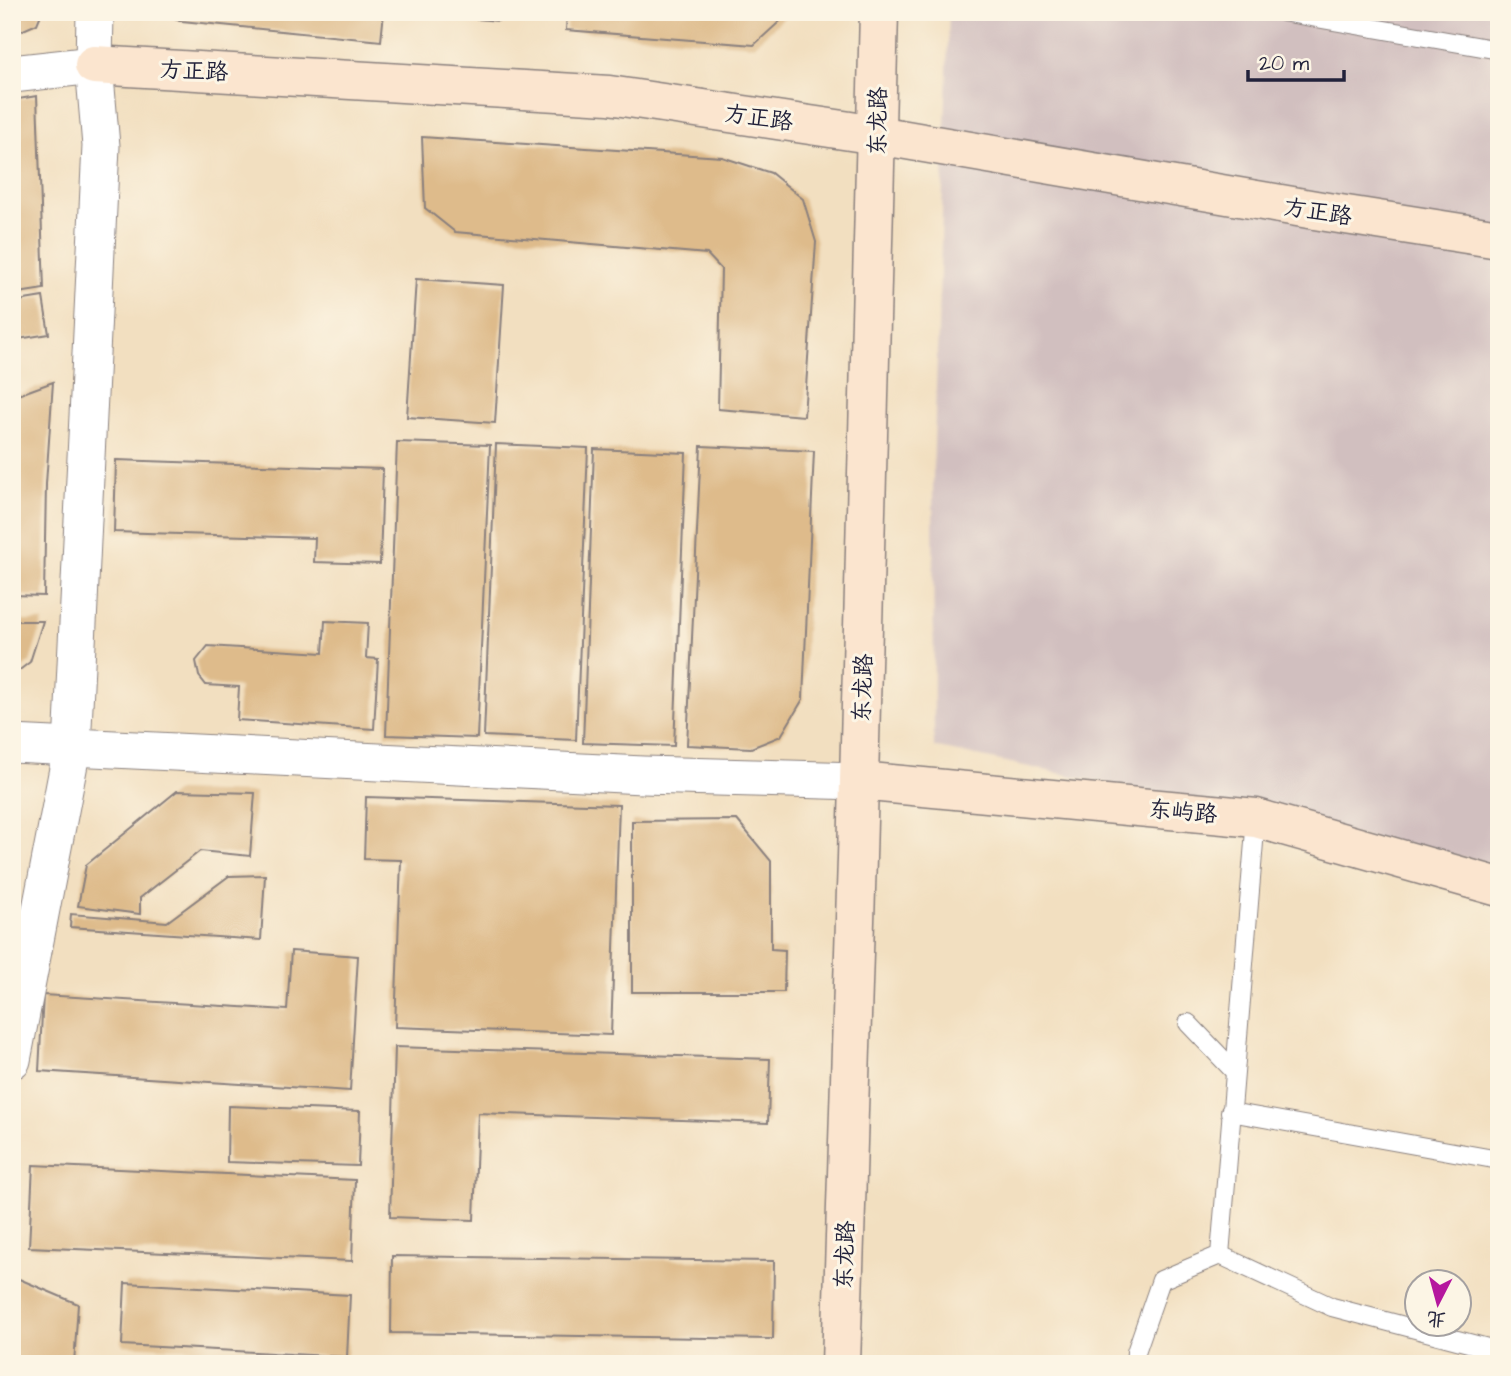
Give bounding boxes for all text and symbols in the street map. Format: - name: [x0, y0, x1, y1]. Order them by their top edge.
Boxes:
- scale bar: [1248, 38, 1345, 82]
- text: 20 m: [1259, 49, 1310, 78]
- street label: 方正路: [159, 53, 229, 89]
- street label: 东龙路: [861, 86, 895, 156]
- street label: 方正路: [722, 97, 795, 139]
- street label: 方正路: [1281, 191, 1354, 233]
- street label: 东龙路: [846, 653, 880, 723]
- street label: 东屿路: [1147, 793, 1219, 831]
- street label: 东龙路: [828, 1220, 862, 1290]
- north arrow: [1402, 1268, 1472, 1338]
- text: 北: [1426, 1304, 1447, 1333]

